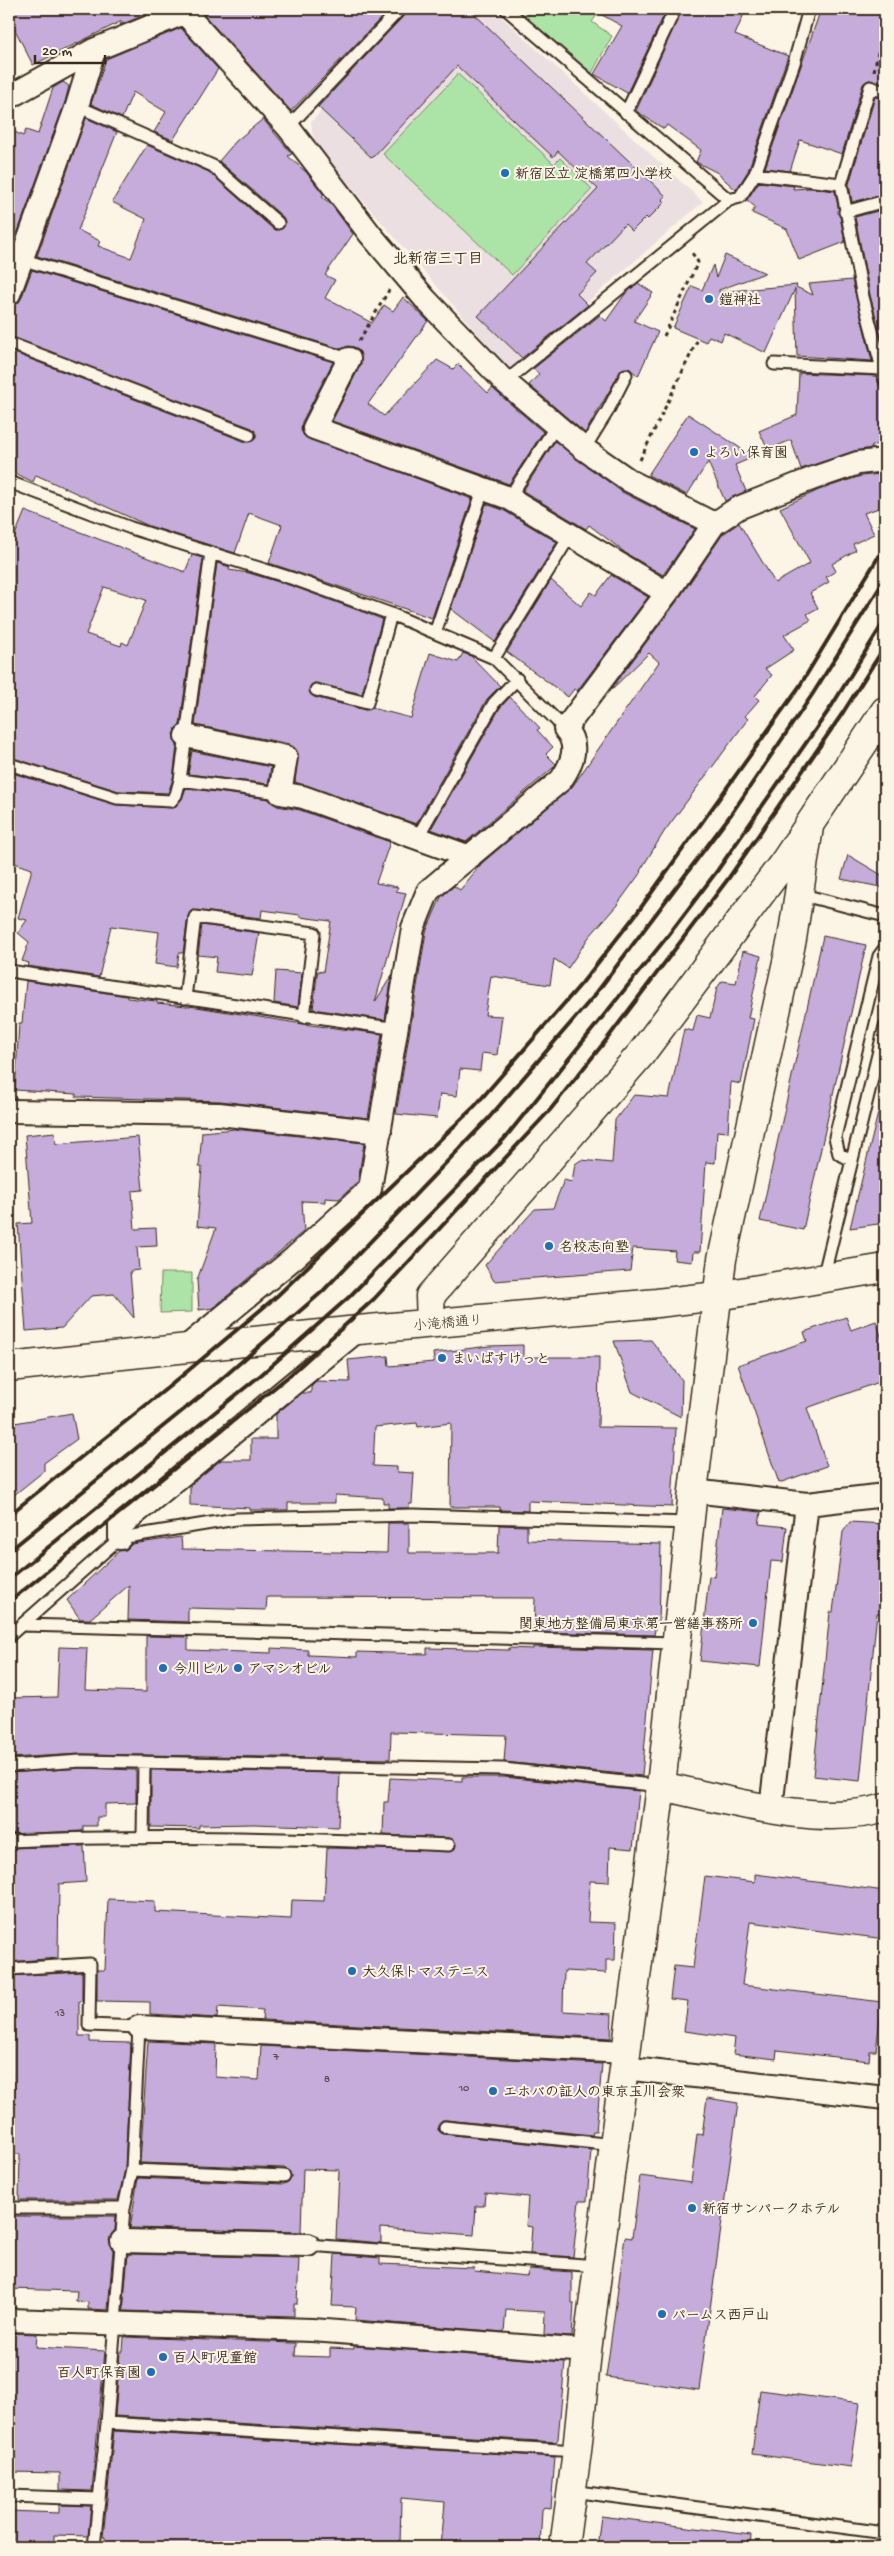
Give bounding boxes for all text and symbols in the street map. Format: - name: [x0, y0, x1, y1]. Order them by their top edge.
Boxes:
- scale bar: [35, 32, 105, 64]
- text: 20 m: [42, 43, 72, 61]
- marker: 新宿区立 淀橋第四小学校: [499, 167, 511, 179]
- place label: 新宿区立 淀橋第四小学校: [515, 167, 672, 184]
- district label: 北新宿三丁目: [393, 250, 483, 269]
- place label: 鎧神社: [719, 292, 761, 310]
- marker: 鎧神社: [703, 293, 715, 305]
- place label: よろい保育園: [704, 445, 788, 463]
- marker: よろい保育園: [688, 446, 700, 458]
- marker: 名校志向塾: [543, 1240, 555, 1252]
- place label: 名校志向塾: [559, 1240, 629, 1257]
- street label: 小滝橋通り: [413, 1313, 484, 1336]
- marker: まいばすけっと: [436, 1352, 448, 1364]
- place label: まいばすけっと: [452, 1352, 550, 1369]
- place label: 関東地方整備局東京第一営繕事務所: [519, 1616, 743, 1634]
- marker: 関東地方整備局東京第一営繕事務所: [747, 1617, 759, 1629]
- marker: 今川ビル: [157, 1662, 169, 1674]
- place label: 今川ビル: [173, 1662, 229, 1679]
- marker: アマシオビル: [232, 1662, 244, 1674]
- place label: アマシオビル: [248, 1662, 332, 1679]
- place label: 大久保トマステニス: [362, 1964, 489, 1982]
- marker: 大久保トマステニス: [346, 1965, 358, 1977]
- house number: 13: [54, 2008, 65, 2020]
- house number: 7: [272, 2052, 279, 2064]
- house number: 8: [324, 2074, 330, 2086]
- house number: 10: [458, 2083, 469, 2095]
- marker: エホバの証人の東京玉川会衆: [487, 2085, 499, 2097]
- place label: エホバの証人の東京玉川会衆: [503, 2085, 685, 2102]
- marker: 新宿サンパークホテル: [686, 2202, 698, 2214]
- place label: 新宿サンパークホテル: [702, 2202, 841, 2219]
- place label: パームス西戸山: [672, 2307, 769, 2325]
- marker: パームス西戸山: [656, 2308, 668, 2320]
- place label: 百人町児童館: [173, 2350, 257, 2368]
- marker: 百人町児童館: [157, 2351, 169, 2363]
- place label: 百人町保育園: [57, 2365, 141, 2383]
- marker: 百人町保育園: [145, 2366, 157, 2378]

